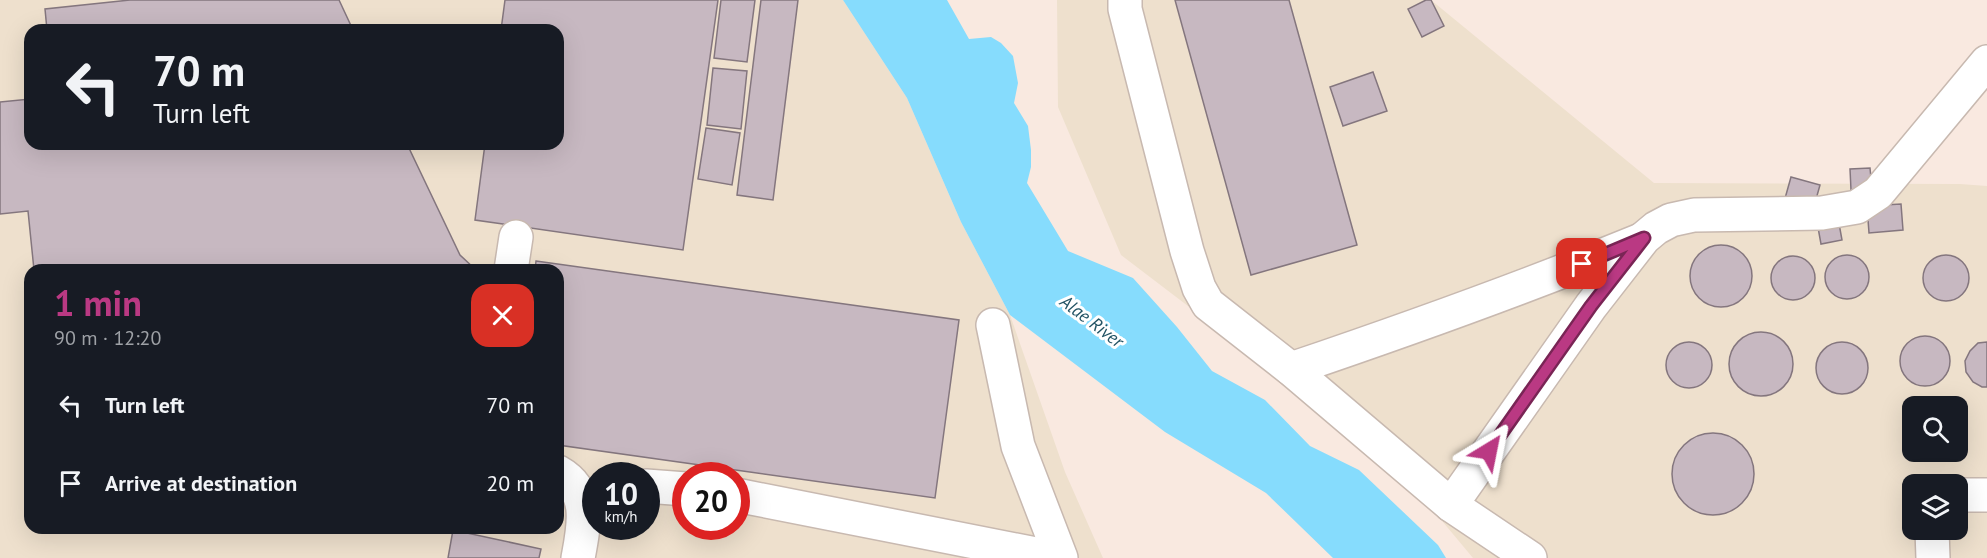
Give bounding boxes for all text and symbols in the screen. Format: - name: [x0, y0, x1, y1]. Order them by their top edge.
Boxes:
- text: 70 m: [153, 43, 245, 98]
- icon: left: [54, 48, 132, 126]
- text: Turn left: [153, 96, 250, 130]
- pin: [1556, 238, 1607, 289]
- icon: arrive: [1565, 247, 1598, 280]
- text: 1 min: [54, 279, 142, 326]
- button: close: [471, 284, 534, 347]
- water label: Alae River: [1055, 289, 1129, 353]
- text: 90 m · 12:20: [54, 325, 161, 351]
- icon: left: [54, 389, 87, 422]
- text: Turn left: [105, 391, 185, 419]
- text: 70 m: [486, 391, 534, 419]
- map controls: [1902, 396, 1968, 540]
- button: search: [1902, 396, 1968, 462]
- position arrow: [1457, 419, 1521, 483]
- speed limit sign: 20: [672, 462, 750, 540]
- icon: arrive: [54, 467, 87, 500]
- text: Arrive at destination: [105, 469, 297, 497]
- text: 20 m: [486, 469, 534, 497]
- text: 10: [604, 474, 638, 513]
- button: layers: [1902, 474, 1968, 540]
- text: km/h: [605, 507, 637, 526]

